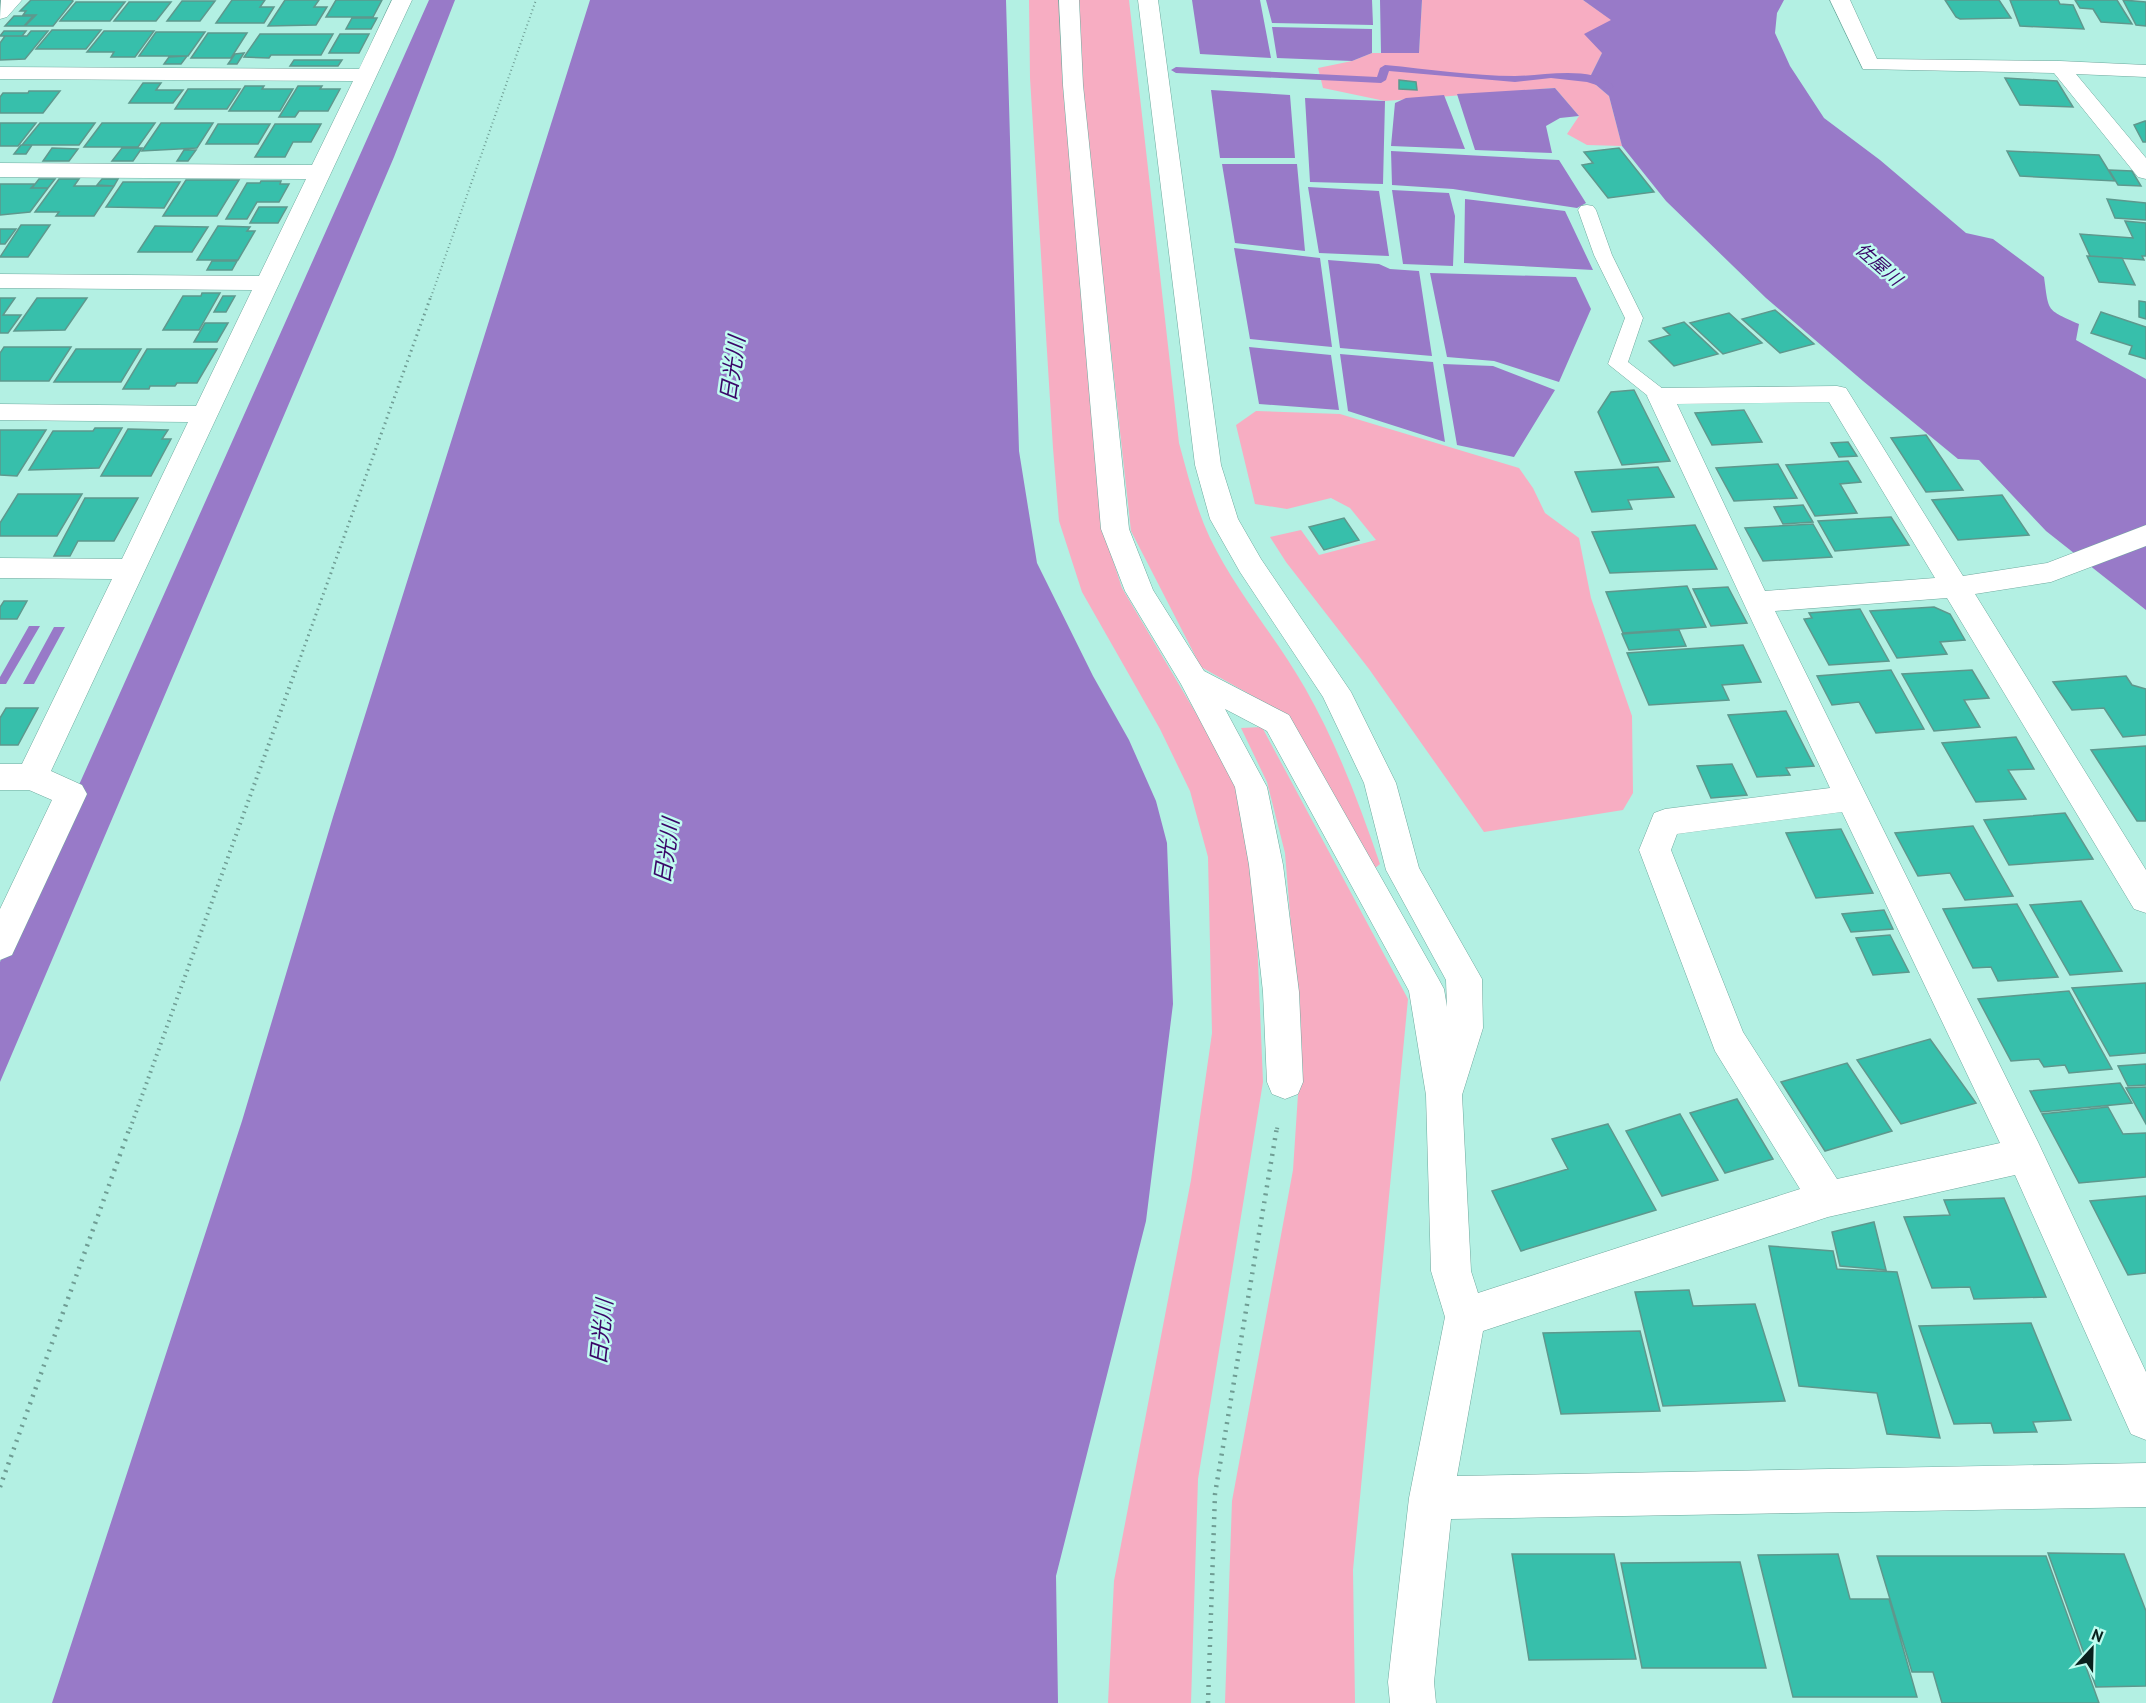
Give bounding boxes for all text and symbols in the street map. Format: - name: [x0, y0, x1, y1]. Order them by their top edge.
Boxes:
- water label: 佐屋川: [1851, 238, 1908, 292]
- water label: 日光川: [714, 332, 751, 404]
- water label: 日光川: [648, 814, 685, 886]
- water label: 日光川: [584, 1296, 619, 1366]
- north arrow: [2062, 1619, 2122, 1679]
- text: N: [2089, 1624, 2106, 1646]

